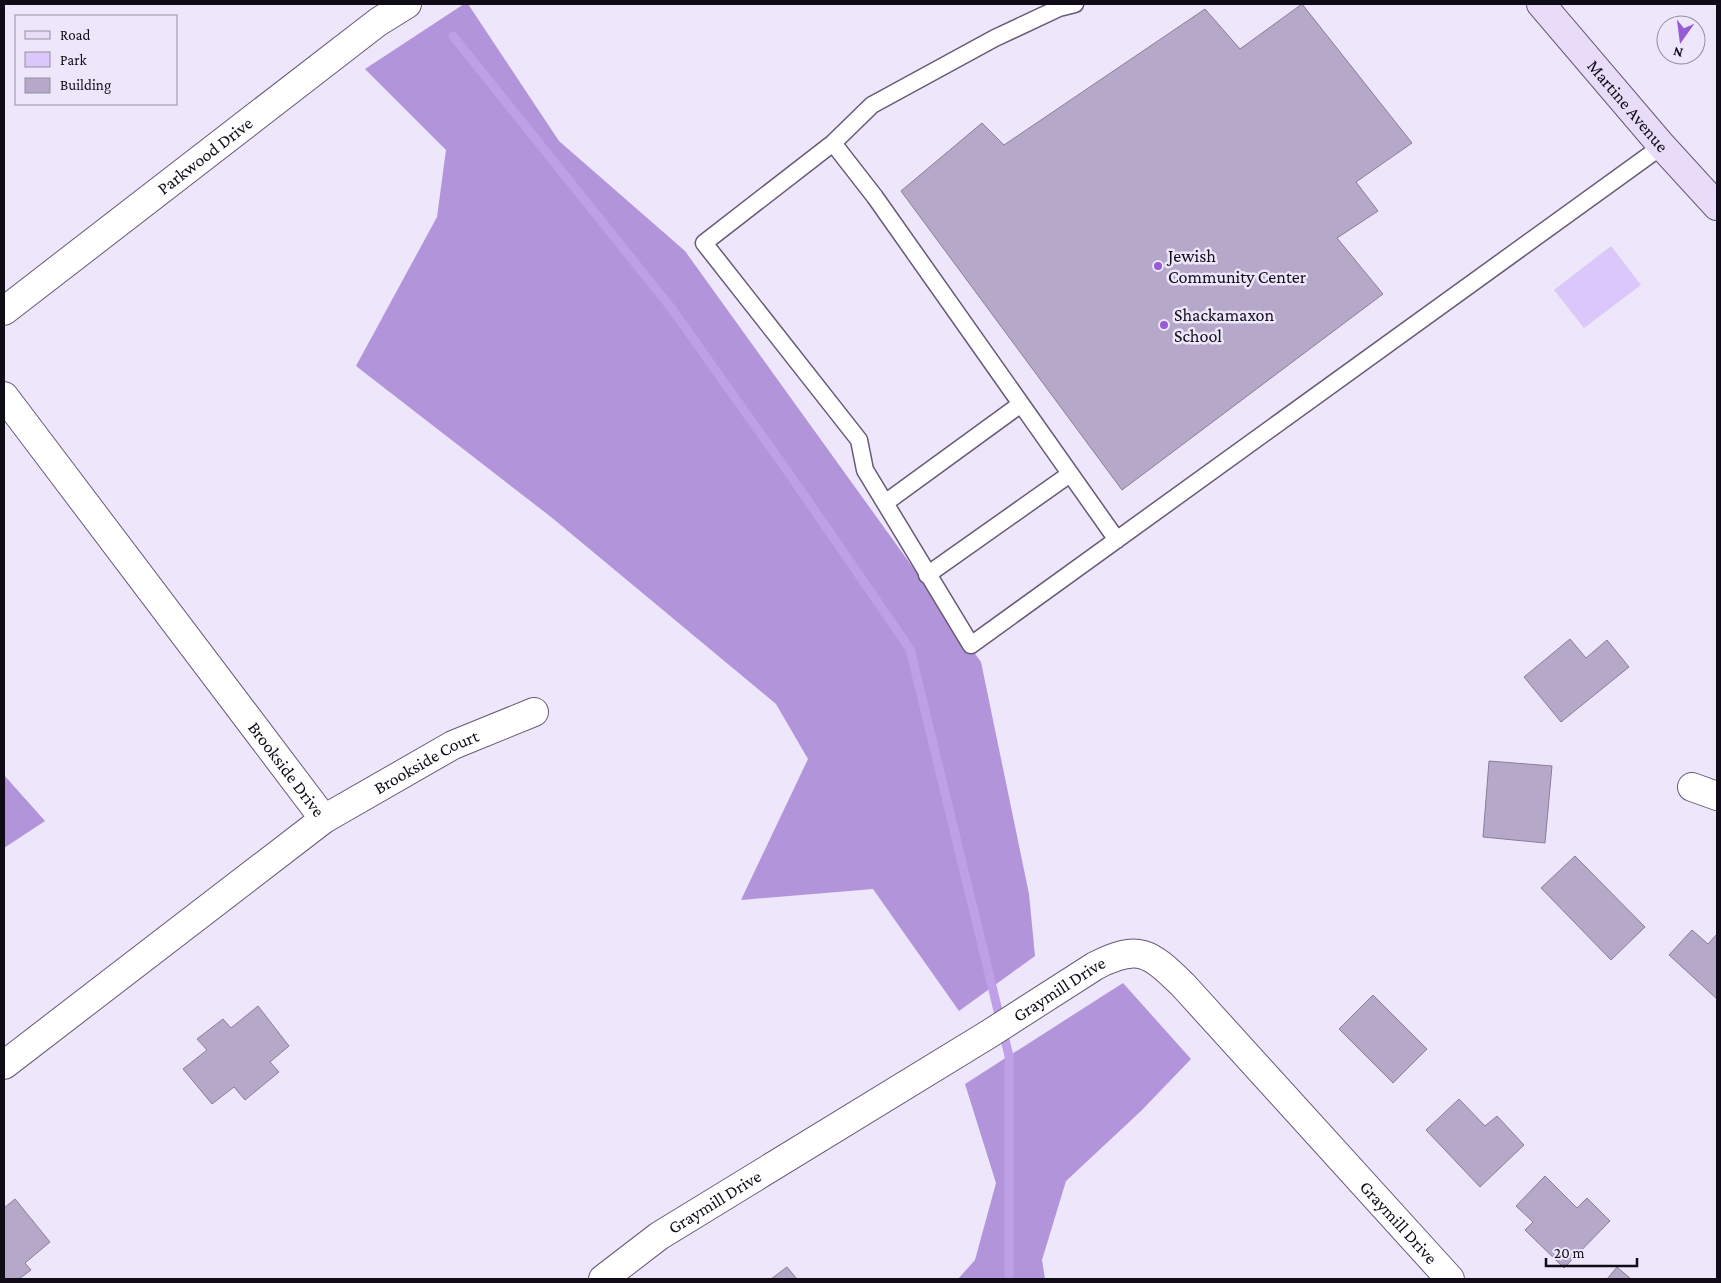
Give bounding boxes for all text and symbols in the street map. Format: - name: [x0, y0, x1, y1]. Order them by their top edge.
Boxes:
- legend: [15, 15, 178, 105]
- north arrow: [1656, 15, 1706, 65]
- text: Road: [60, 27, 91, 43]
- text: N: [1671, 44, 1684, 62]
- text: Park: [60, 52, 87, 68]
- street label: Martine Avenue: [1583, 56, 1673, 156]
- text: Building: [60, 77, 111, 94]
- street label: Parkwood Drive: [153, 113, 257, 199]
- place label: Jewish Community Center: [1166, 246, 1307, 287]
- marker: Jewish Community Center: [1152, 260, 1164, 272]
- place label: Shackamaxon School: [1174, 305, 1275, 346]
- marker: Shackamaxon School: [1158, 319, 1170, 331]
- street label: Brookside Drive: [244, 718, 329, 821]
- street label: Brookside Court: [370, 725, 483, 798]
- street label: Graymill Drive: [1010, 952, 1109, 1026]
- street label: Graymill Drive: [665, 1166, 765, 1238]
- street label: Graymill Drive: [1356, 1177, 1441, 1268]
- scale bar: [1546, 1236, 1637, 1268]
- text: 20 m: [1554, 1245, 1585, 1261]

